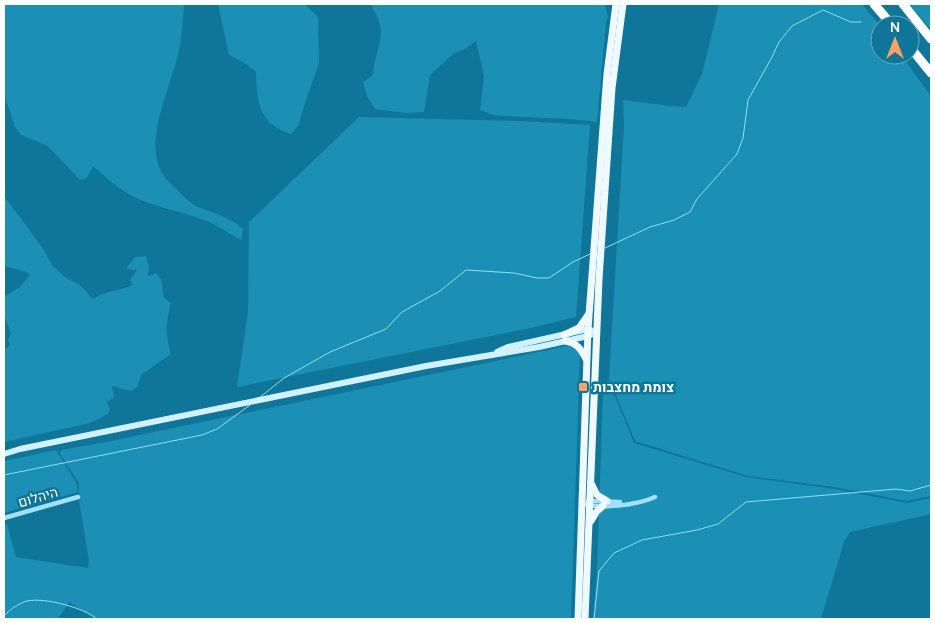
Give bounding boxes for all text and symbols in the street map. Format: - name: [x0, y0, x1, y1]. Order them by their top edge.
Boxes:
- north arrow: [870, 15, 920, 65]
- text: N: [890, 17, 900, 36]
- place label: צומת מחצבות: [593, 377, 674, 396]
- marker: צומת מחצבות: [577, 381, 589, 393]
- street label: היהלום: [16, 482, 60, 511]

